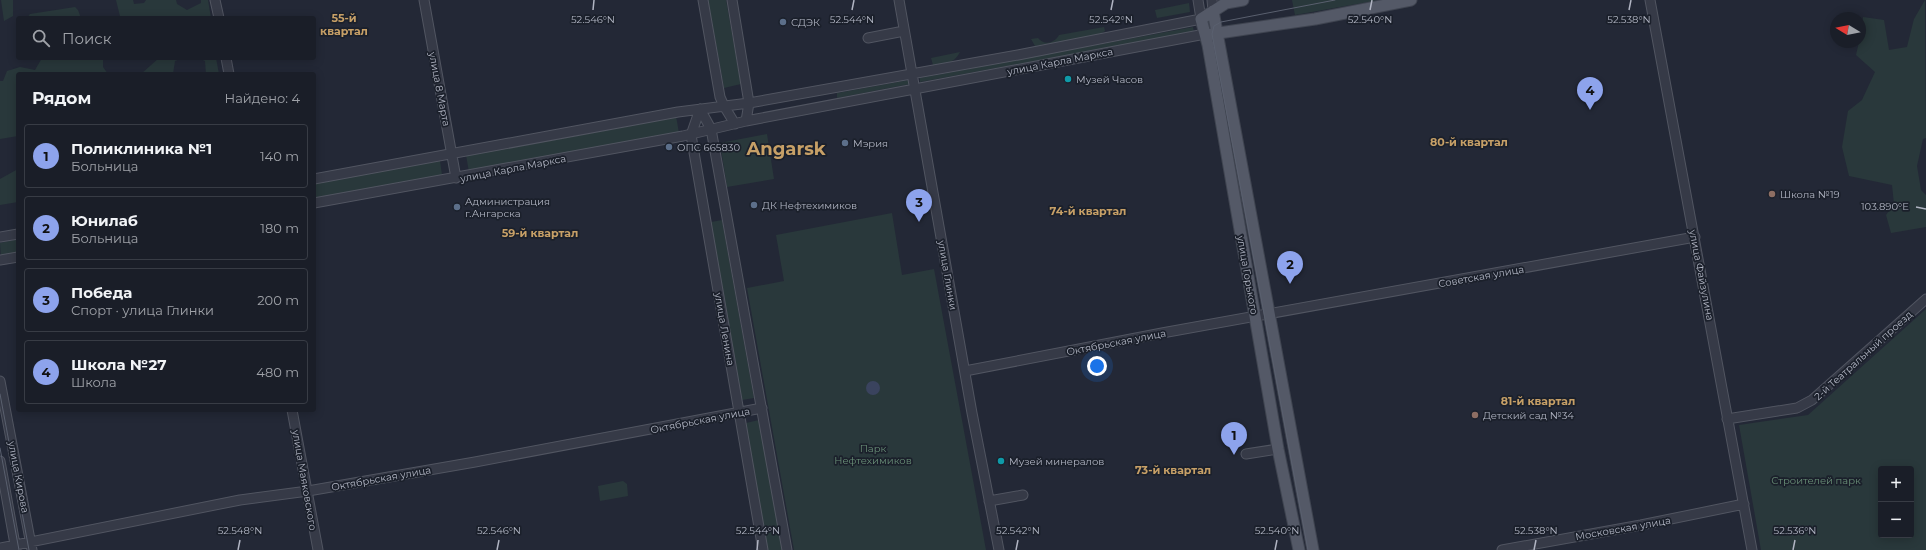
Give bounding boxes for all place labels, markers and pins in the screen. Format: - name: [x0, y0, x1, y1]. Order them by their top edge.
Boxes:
- place label: СДЭК: [791, 16, 820, 29]
- marker: СДЭК: [778, 17, 788, 27]
- place label: Музей Часов: [1076, 73, 1143, 86]
- marker: Музей Часов: [1063, 74, 1073, 84]
- pin: 4: [1577, 77, 1603, 110]
- place label: Мэрия: [853, 137, 888, 150]
- marker: Мэрия: [840, 138, 850, 148]
- place label: ОПС 665830: [677, 141, 740, 154]
- marker: ОПС 665830: [664, 142, 674, 152]
- place label: Школа №19: [1780, 188, 1840, 201]
- pin: 3: [906, 189, 932, 222]
- marker: Школа №19: [1767, 189, 1777, 199]
- place label: Администрация г.Ангарска: [465, 195, 550, 220]
- place label: ДК Нефтехимиков: [762, 199, 857, 212]
- marker: ДК Нефтехимиков: [749, 200, 759, 210]
- marker: Администрация г.Ангарска: [452, 202, 462, 212]
- pin: 2: [1277, 251, 1303, 284]
- place label: Детский сад №34: [1483, 409, 1574, 422]
- marker: Детский сад №34: [1470, 410, 1480, 420]
- pin: 1: [1221, 422, 1247, 455]
- place label: Музей минералов: [1009, 455, 1104, 468]
- marker: Музей минералов: [996, 456, 1006, 466]

